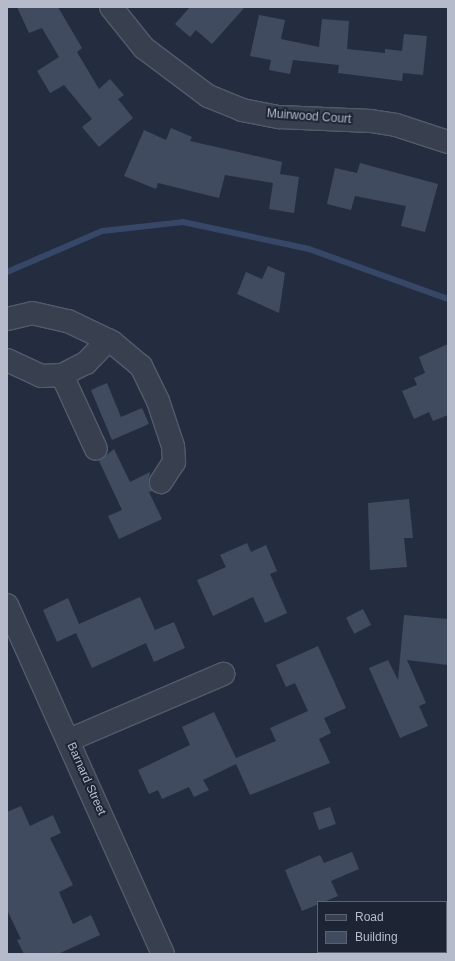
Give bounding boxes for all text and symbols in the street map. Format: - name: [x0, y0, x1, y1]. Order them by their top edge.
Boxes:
- street label: Muirwood Court: [266, 107, 352, 127]
- street label: Barnard Street: [64, 740, 108, 818]
- legend: [317, 901, 447, 953]
- text: Road: [355, 910, 384, 924]
- text: Building: [355, 930, 398, 944]

